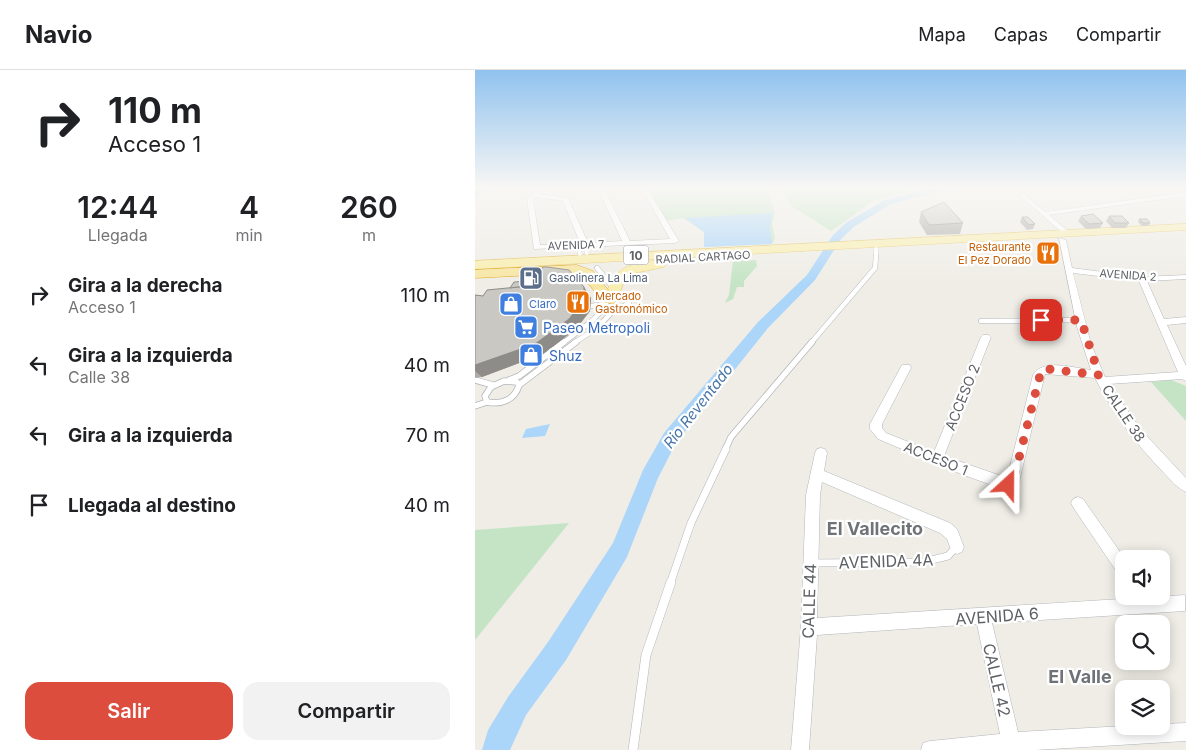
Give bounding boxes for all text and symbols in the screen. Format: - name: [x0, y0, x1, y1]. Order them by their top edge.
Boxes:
- text: Navio: [25, 20, 92, 49]
- text: Mapa: [918, 24, 966, 45]
- text: Capas: [994, 24, 1048, 45]
- text: Compartir: [1076, 24, 1161, 45]
- text: 110 m: [108, 89, 202, 131]
- icon: right: [25, 90, 90, 155]
- text: Acceso 1: [108, 131, 201, 157]
- text: 12:44: [77, 189, 158, 225]
- text: 4: [239, 189, 259, 225]
- text: 260: [340, 189, 398, 225]
- text: Llegada: [88, 225, 148, 245]
- text: min: [235, 225, 263, 245]
- text: m: [362, 225, 376, 245]
- street label: AVENIDA 7: [547, 237, 605, 253]
- place label: Restaurante El Pez Dorado: [958, 240, 1031, 267]
- restaurant icon: Restaurante El Pez Dorado: [1035, 240, 1061, 266]
- road number: 10: [623, 246, 649, 264]
- street label: RADIAL CARTAGO: [655, 248, 751, 266]
- fuel station icon: Gasolinera La Lima: [518, 265, 544, 291]
- street label: AVENIDA 2: [1099, 266, 1157, 284]
- place label: Gasolinera La Lima: [549, 271, 648, 285]
- text: Gira a la derecha: [68, 274, 223, 297]
- icon: right: [25, 281, 53, 309]
- text: 110 m: [401, 284, 450, 307]
- restaurant icon: Mercado Gastronómico: [565, 289, 591, 315]
- place label: Mercado Gastronómico: [595, 289, 668, 316]
- shop icon: Claro: [498, 291, 524, 317]
- text: Acceso 1: [68, 297, 136, 317]
- place label: Claro: [529, 297, 557, 311]
- pin: [1020, 299, 1062, 341]
- icon: arrive: [1027, 306, 1055, 334]
- supermarket icon: Paseo Metropoli: [513, 314, 539, 340]
- place label: Paseo Metropoli: [543, 319, 650, 336]
- shop icon: Shuz: [518, 342, 544, 368]
- text: Gira a la izquierda: [68, 344, 233, 367]
- place label: Shuz: [549, 347, 582, 364]
- icon: left: [25, 351, 53, 379]
- text: 40 m: [404, 354, 450, 377]
- water label: Rio Reventado: [659, 360, 737, 452]
- street label: ACCESO 2: [941, 361, 983, 433]
- text: Calle 38: [68, 367, 130, 387]
- street label: CALLE 38: [1099, 381, 1149, 445]
- icon: left: [25, 421, 53, 449]
- text: Gira a la izquierda: [68, 424, 233, 447]
- text: 70 m: [406, 424, 450, 447]
- street label: ACCESO 1: [902, 437, 970, 479]
- position arrow: [981, 458, 1033, 510]
- icon: arrive: [25, 491, 53, 519]
- text: Llegada al destino: [68, 494, 236, 517]
- text: 40 m: [404, 494, 450, 517]
- district label: El Vallecito: [827, 518, 923, 539]
- street label: AVENIDA 4A: [838, 549, 934, 573]
- map controls: [1115, 550, 1170, 735]
- button: sound: [1115, 550, 1170, 605]
- street label: CALLE 44: [798, 563, 820, 639]
- street label: AVENIDA 6: [955, 603, 1039, 629]
- button: search: [1115, 615, 1170, 670]
- street label: CALLE 42: [979, 641, 1015, 719]
- district label: El Valle: [1048, 666, 1112, 687]
- button: layers: [1115, 680, 1170, 735]
- button: Salir: [25, 682, 233, 740]
- button: Compartir: [243, 682, 450, 740]

